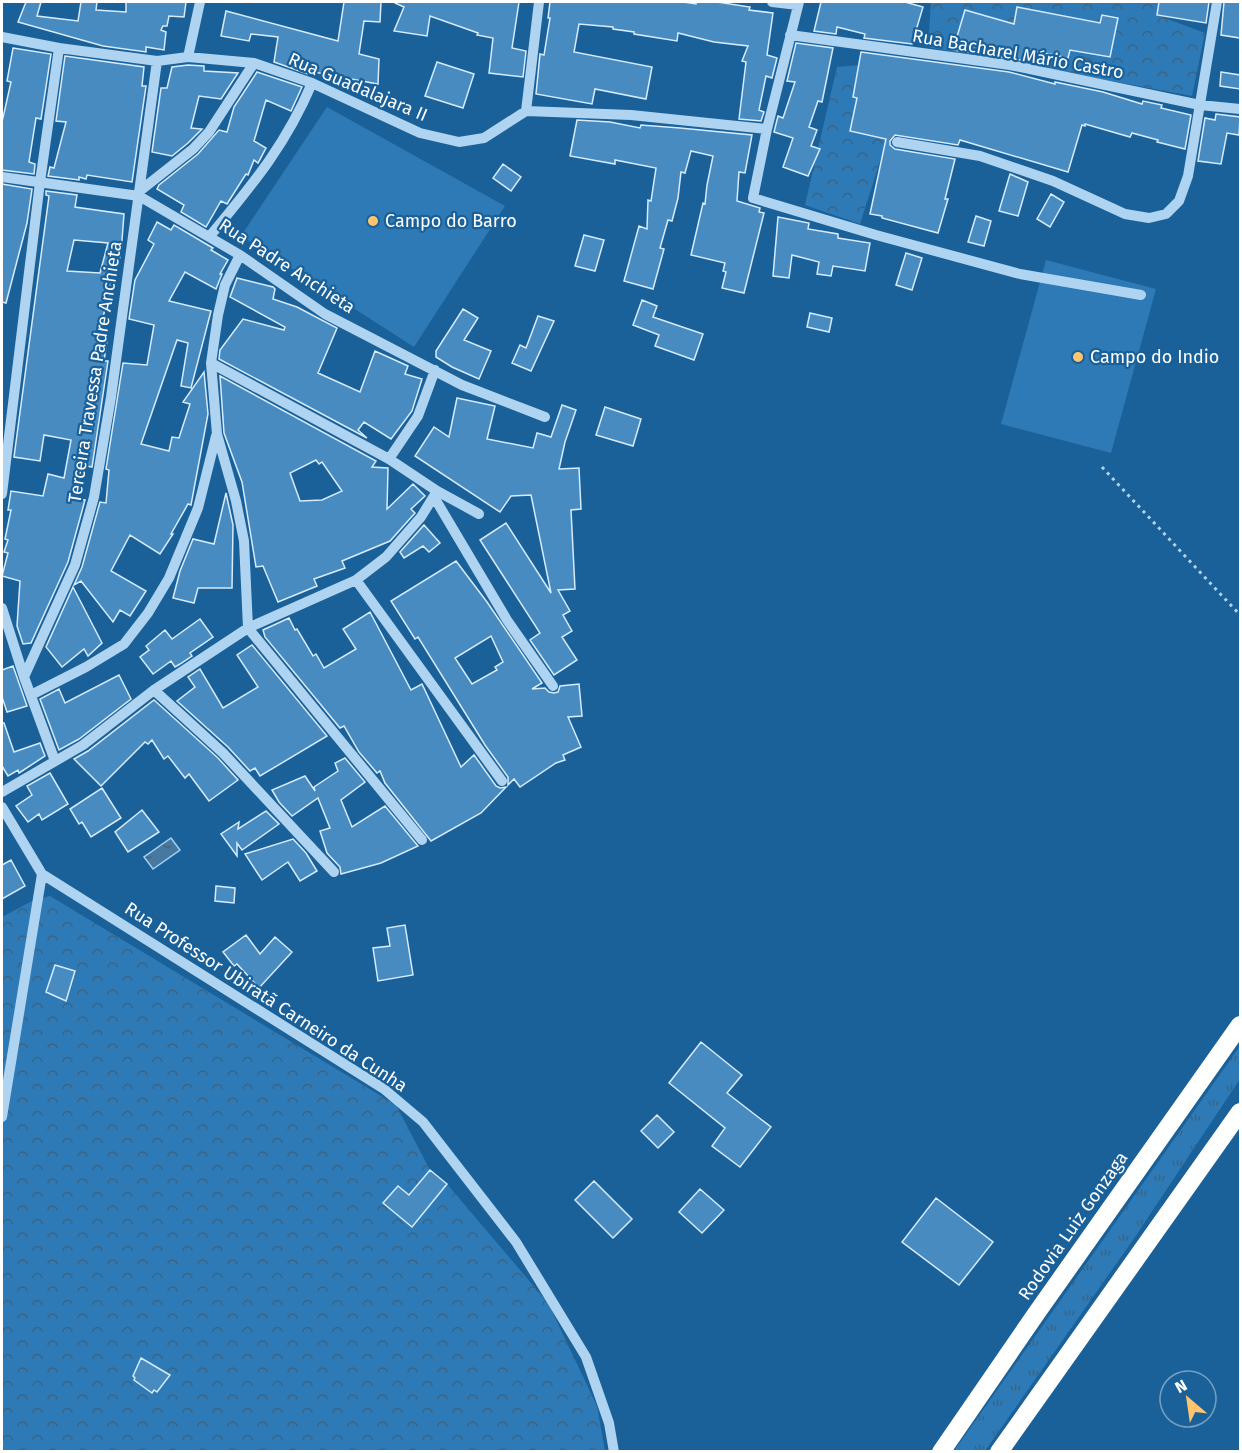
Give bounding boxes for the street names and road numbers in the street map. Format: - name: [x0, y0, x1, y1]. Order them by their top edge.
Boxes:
- street label: Rua Bacharel Mário Castro: [911, 25, 1125, 83]
- street label: Rua Guadalajara II: [285, 48, 431, 126]
- street label: Rua Padre Anchieta: [215, 214, 359, 318]
- street label: Terceira Travessa Padre Anchieta: [63, 239, 127, 505]
- street label: Rua Professor Ubiratã Carneiro da Cunha: [121, 897, 411, 1097]
- street label: Rodovia Luiz Gonzaga: [1013, 1148, 1133, 1304]

